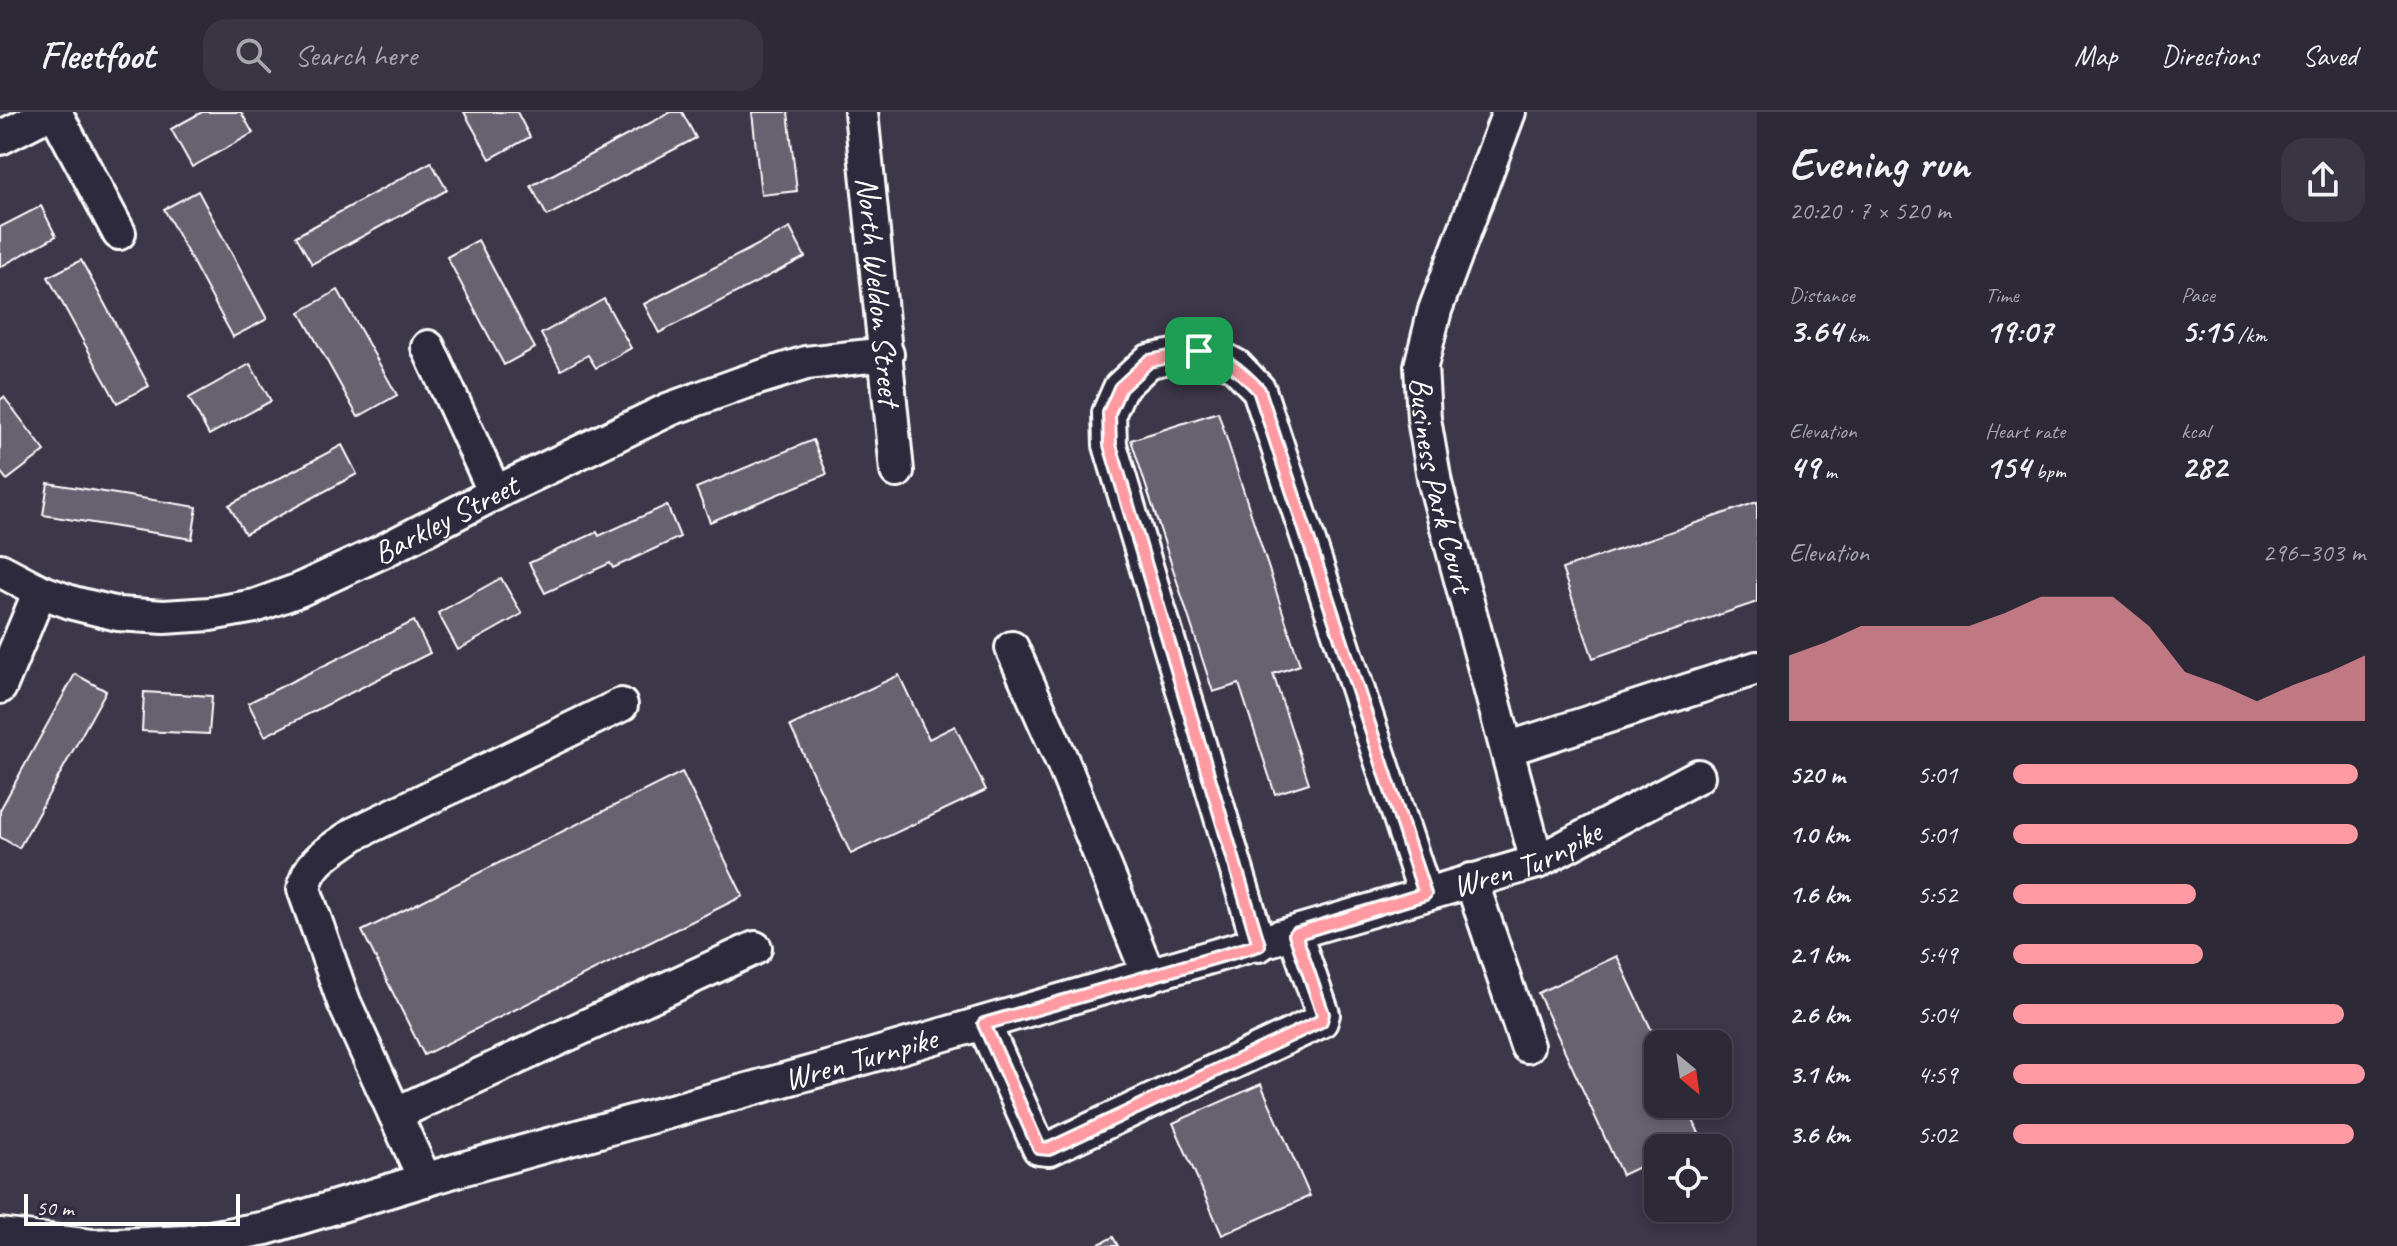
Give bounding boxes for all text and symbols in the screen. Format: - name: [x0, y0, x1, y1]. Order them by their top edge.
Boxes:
- search box: [203, 19, 763, 91]
- text: Fleetfoot: [40, 32, 155, 79]
- icon: search: [231, 33, 275, 77]
- text: Search here: [295, 36, 417, 74]
- text: Map: [2074, 38, 2117, 73]
- text: Directions: [2161, 38, 2259, 73]
- text: Saved: [2303, 38, 2357, 73]
- text: Evening run: [1789, 136, 1969, 191]
- button: share: [2281, 138, 2365, 222]
- street label: North Weldon Street: [847, 175, 911, 412]
- text: 20:20 · 7 × 520 m: [1789, 194, 1950, 227]
- text: Distance: [1789, 281, 1855, 309]
- text: Time: [1985, 281, 2019, 309]
- text: Pace: [2181, 281, 2215, 309]
- text: 3.64: [1789, 309, 1842, 352]
- text: 19:07: [1985, 309, 2052, 352]
- text: 5:15: [2181, 309, 2233, 352]
- pin: [1165, 317, 1233, 385]
- text: km: [1842, 321, 1869, 349]
- text: /km: [2233, 321, 2267, 349]
- icon: arrive: [1177, 329, 1221, 373]
- street label: Business Park Court: [1401, 376, 1484, 600]
- text: Elevation: [1789, 417, 1857, 445]
- text: Heart rate: [1985, 417, 2065, 445]
- text: kcal: [2181, 417, 2210, 445]
- text: 49: [1789, 445, 1819, 488]
- text: 154: [1985, 445, 2030, 488]
- text: 282: [2181, 445, 2227, 488]
- text: m: [1819, 457, 1837, 485]
- text: bpm: [2030, 457, 2066, 485]
- street label: Barkley Street: [367, 464, 527, 574]
- text: Elevation: [1789, 536, 1869, 569]
- text: 296–303 m: [2262, 536, 2365, 569]
- text: 520 m: [1789, 758, 1845, 791]
- text: 5:01: [1917, 758, 1957, 791]
- street label: Wren Turnpike: [1448, 810, 1611, 906]
- text: 1.0 km: [1789, 818, 1849, 851]
- text: 5:01: [1917, 818, 1957, 851]
- text: 1.6 km: [1789, 878, 1850, 911]
- text: 5:52: [1917, 878, 1957, 911]
- text: 2.1 km: [1789, 938, 1849, 971]
- text: 5:49: [1917, 938, 1957, 971]
- text: 2.6 km: [1789, 998, 1850, 1031]
- text: 5:04: [1917, 998, 1957, 1031]
- street label: Wren Turnpike: [779, 1017, 944, 1100]
- north arrow: [1644, 1030, 1732, 1118]
- map controls: [1644, 1030, 1732, 1222]
- text: 3.1 km: [1789, 1058, 1849, 1091]
- text: 4:59: [1917, 1058, 1957, 1091]
- text: 3.6 km: [1789, 1118, 1850, 1151]
- text: 5:02: [1917, 1118, 1957, 1151]
- button: locate: [1644, 1134, 1732, 1222]
- scale bar: [24, 1190, 240, 1226]
- text: 50 m: [36, 1194, 73, 1222]

